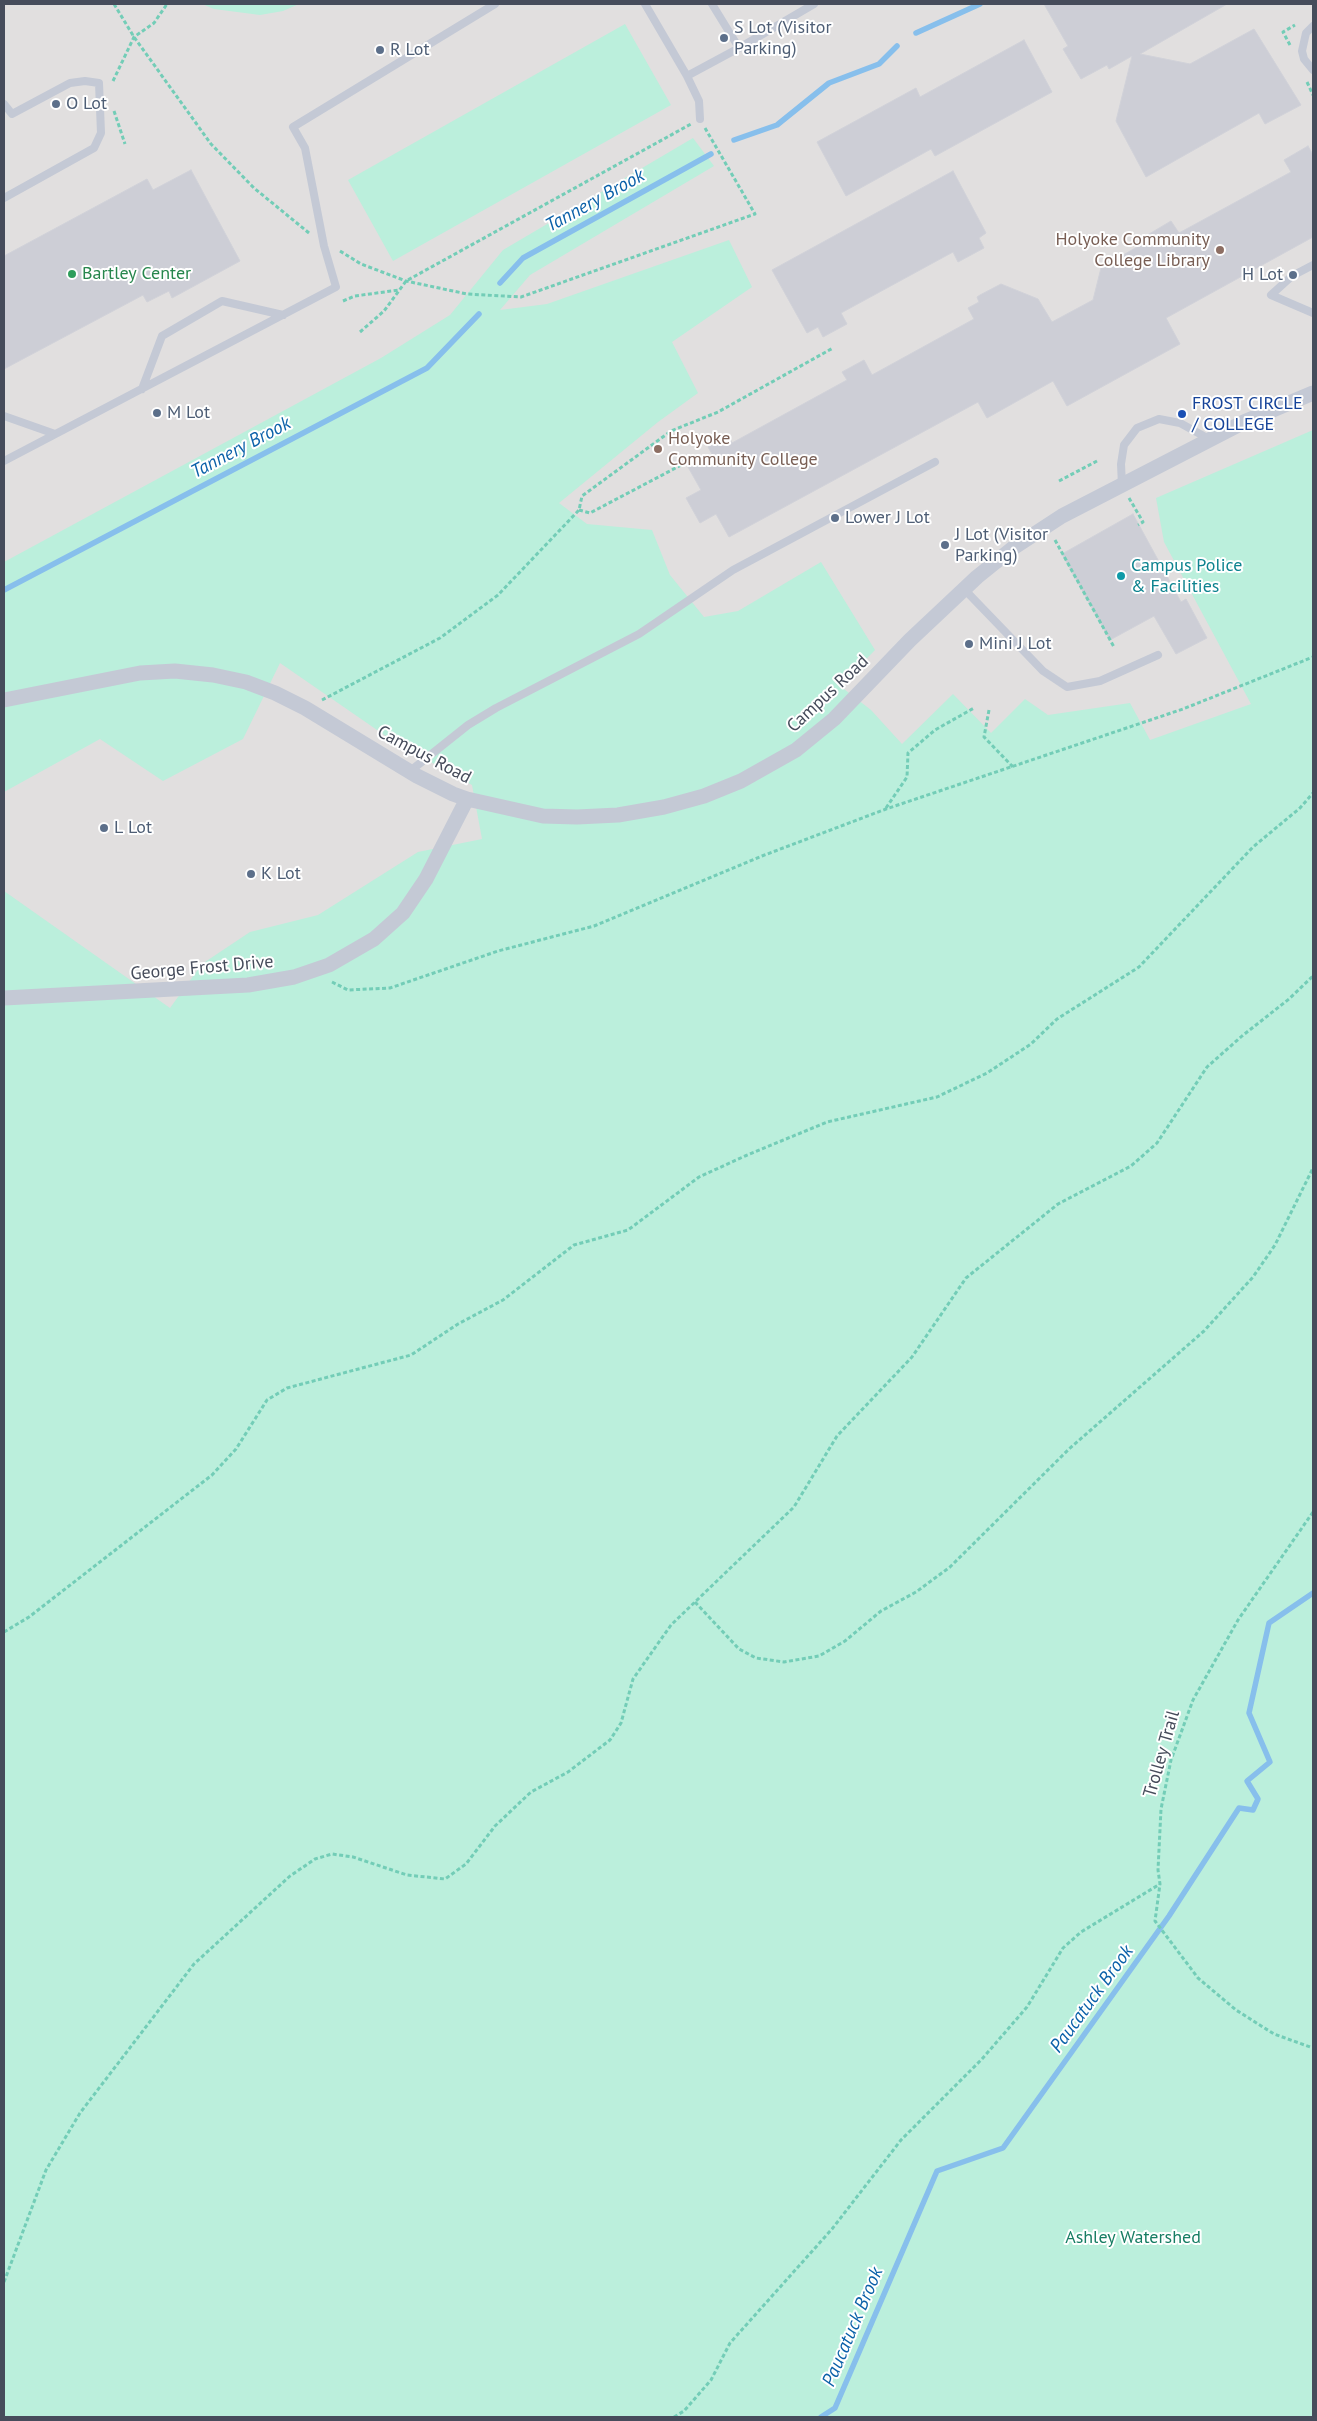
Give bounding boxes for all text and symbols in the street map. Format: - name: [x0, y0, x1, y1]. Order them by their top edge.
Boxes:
- place label: S Lot (Visitor Parking): [734, 17, 832, 59]
- marker: S Lot (Visitor Parking): [718, 32, 730, 44]
- place label: R Lot: [390, 39, 430, 61]
- marker: R Lot: [374, 44, 386, 56]
- place label: O Lot: [66, 93, 107, 115]
- marker: O Lot: [50, 98, 62, 110]
- water label: Tannery Brook: [541, 164, 649, 238]
- place label: Holyoke Community College Library: [1055, 229, 1210, 272]
- marker: Holyoke Community College Library: [1214, 244, 1226, 256]
- place label: Bartley Center: [82, 263, 191, 285]
- place label: H Lot: [1242, 264, 1283, 286]
- marker: Bartley Center: [66, 268, 78, 280]
- marker: H Lot: [1287, 269, 1299, 281]
- place label: FROST CIRCLE / COLLEGE: [1192, 393, 1303, 436]
- place label: M Lot: [167, 402, 210, 424]
- marker: M Lot: [151, 407, 163, 419]
- marker: FROST CIRCLE / COLLEGE: [1176, 408, 1188, 420]
- water label: Tannery Brook: [187, 412, 295, 484]
- place label: Holyoke Community College: [668, 428, 818, 470]
- marker: Holyoke Community College: [652, 443, 664, 455]
- place label: Lower J Lot: [845, 507, 930, 529]
- marker: Lower J Lot: [829, 512, 841, 524]
- place label: J Lot (Visitor Parking): [955, 524, 1048, 566]
- marker: J Lot (Visitor Parking): [939, 539, 951, 551]
- place label: Campus Police & Facilities: [1131, 555, 1242, 598]
- marker: Campus Police & Facilities: [1115, 570, 1127, 582]
- place label: Mini J Lot: [979, 633, 1052, 655]
- marker: Mini J Lot: [963, 638, 975, 650]
- street label: Campus Road: [783, 651, 873, 737]
- street label: Campus Road: [373, 721, 475, 789]
- place label: L Lot: [114, 817, 152, 839]
- marker: L Lot: [98, 822, 110, 834]
- place label: K Lot: [261, 863, 301, 885]
- marker: K Lot: [245, 868, 257, 880]
- street label: George Frost Drive: [130, 951, 274, 985]
- street label: Trolley Trail: [1139, 1708, 1185, 1800]
- water label: Paucatuck Brook: [1045, 1941, 1139, 2057]
- park label: Ashley Watershed: [1065, 2227, 1201, 2249]
- water label: Paucatuck Brook: [818, 2264, 888, 2390]

